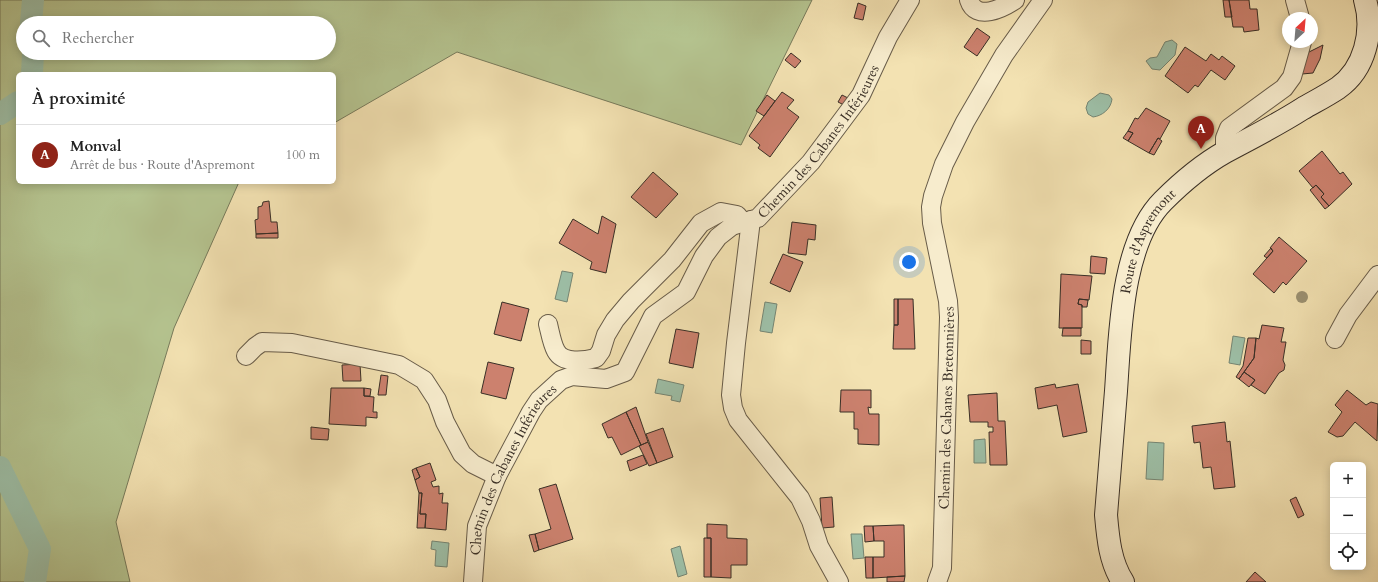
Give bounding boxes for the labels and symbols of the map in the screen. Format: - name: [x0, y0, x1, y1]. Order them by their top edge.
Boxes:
- north arrow: [1282, 12, 1318, 48]
- street label: Chemin des Cabanes Inférieures: [753, 61, 883, 222]
- pin: A: [1188, 116, 1214, 149]
- street label: Route d'Aspremont: [1115, 184, 1180, 295]
- your location: [899, 252, 919, 272]
- street label: Chemin des Cabanes Bretonnières: [934, 306, 959, 510]
- street label: Chemin des Cabanes Inférieures: [465, 379, 561, 556]

